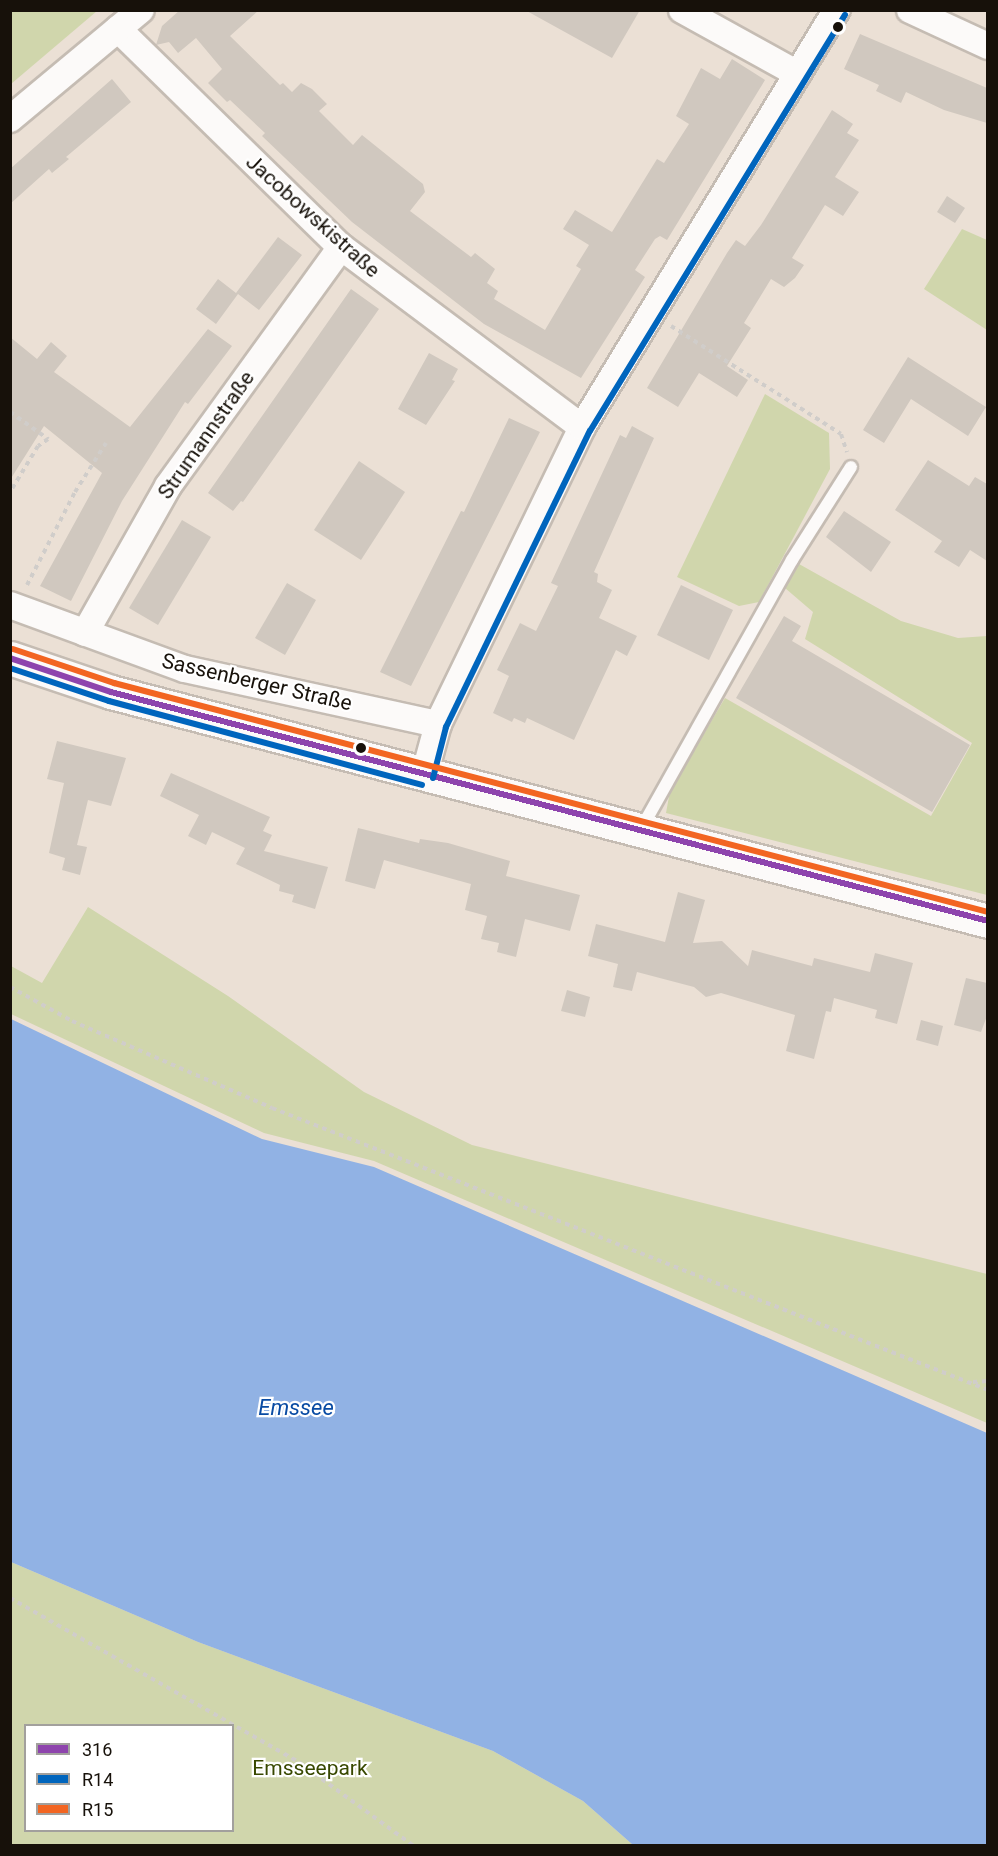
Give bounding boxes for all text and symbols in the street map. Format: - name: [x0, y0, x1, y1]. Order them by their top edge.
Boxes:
- unlabelled marker: [832, 21, 844, 33]
- street label: Jacobowskistraße: [241, 149, 385, 283]
- street label: Strumannstraße: [153, 366, 259, 504]
- street label: Sassenberger Straße: [159, 648, 355, 716]
- unlabelled marker: [355, 742, 367, 754]
- water label: Emssee: [258, 1395, 334, 1421]
- legend: [24, 1724, 234, 1832]
- text: 316: [82, 1739, 112, 1760]
- park label: Emsseepark: [252, 1755, 368, 1781]
- text: R14: [82, 1769, 113, 1790]
- text: R15: [82, 1799, 113, 1820]

